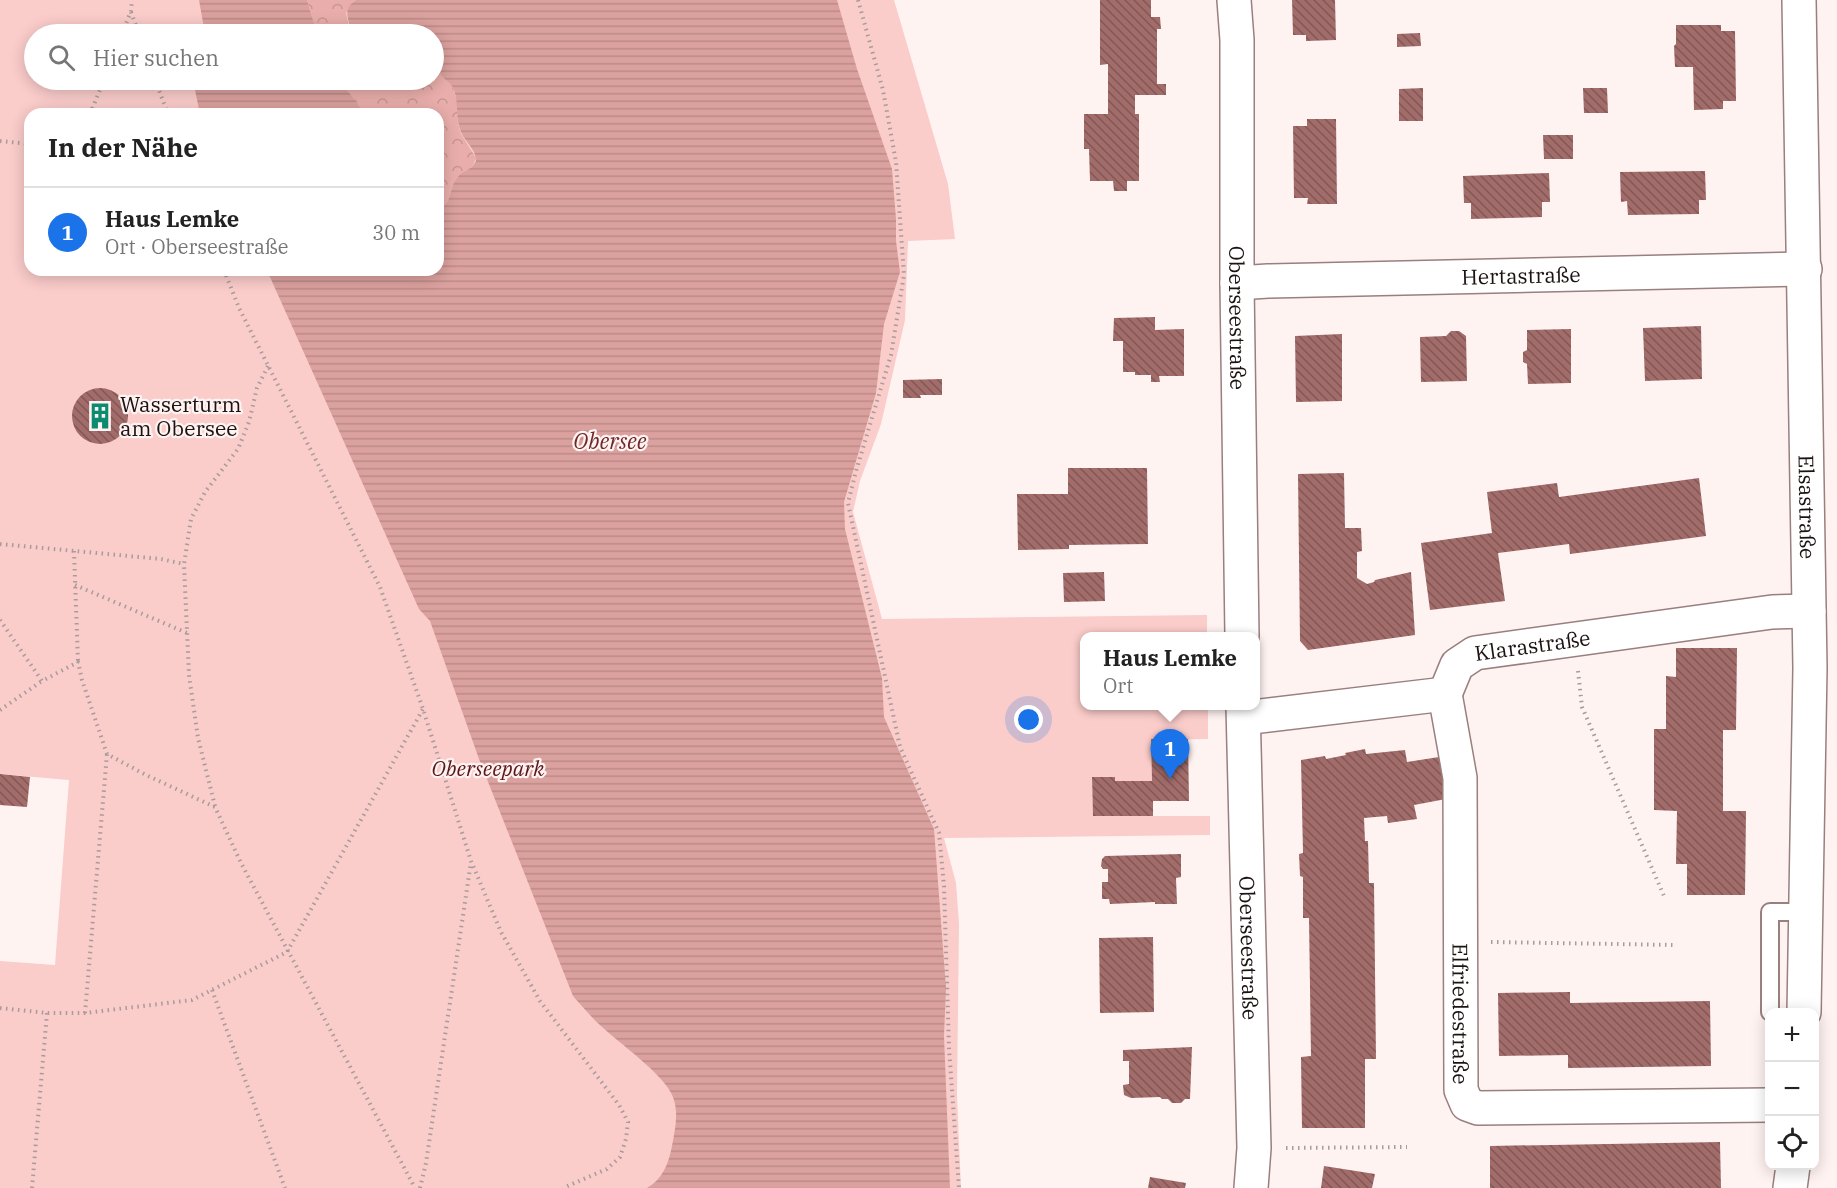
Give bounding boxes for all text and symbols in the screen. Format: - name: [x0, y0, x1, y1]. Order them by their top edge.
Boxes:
- search box: [24, 24, 444, 90]
- icon: search: [45, 41, 78, 74]
- text: Hier suchen: [93, 43, 219, 72]
- text: In der Nähe: [48, 130, 198, 164]
- text: Haus Lemke: [105, 204, 239, 233]
- text: 1: [62, 219, 74, 246]
- text: 30 m: [372, 219, 420, 246]
- text: Ort · Oberseestraße: [105, 233, 288, 260]
- street label: Oberseestraße: [1223, 246, 1253, 390]
- street label: Hertastraße: [1461, 260, 1581, 291]
- place label: Wasserturm am Obersee: [120, 390, 241, 442]
- building icon: Wasserturm am Obersee: [85, 401, 115, 431]
- water label: Obersee: [573, 426, 647, 455]
- street label: Elsastraße: [1792, 454, 1822, 559]
- street label: Klarastraße: [1473, 623, 1592, 667]
- popup: [1080, 632, 1260, 710]
- text: Haus Lemke: [1103, 643, 1237, 672]
- text: Ort: [1103, 672, 1133, 699]
- your location: [1014, 705, 1043, 734]
- pin: 1: [1150, 730, 1190, 779]
- park label: Oberseepark: [432, 754, 545, 782]
- street label: Oberseestraße: [1233, 875, 1265, 1020]
- street label: Elfriedestraße: [1447, 943, 1475, 1084]
- map controls: [1765, 1008, 1819, 1170]
- button: +: [1765, 1008, 1819, 1062]
- button: −: [1765, 1062, 1819, 1116]
- button: locate: [1765, 1116, 1819, 1170]

